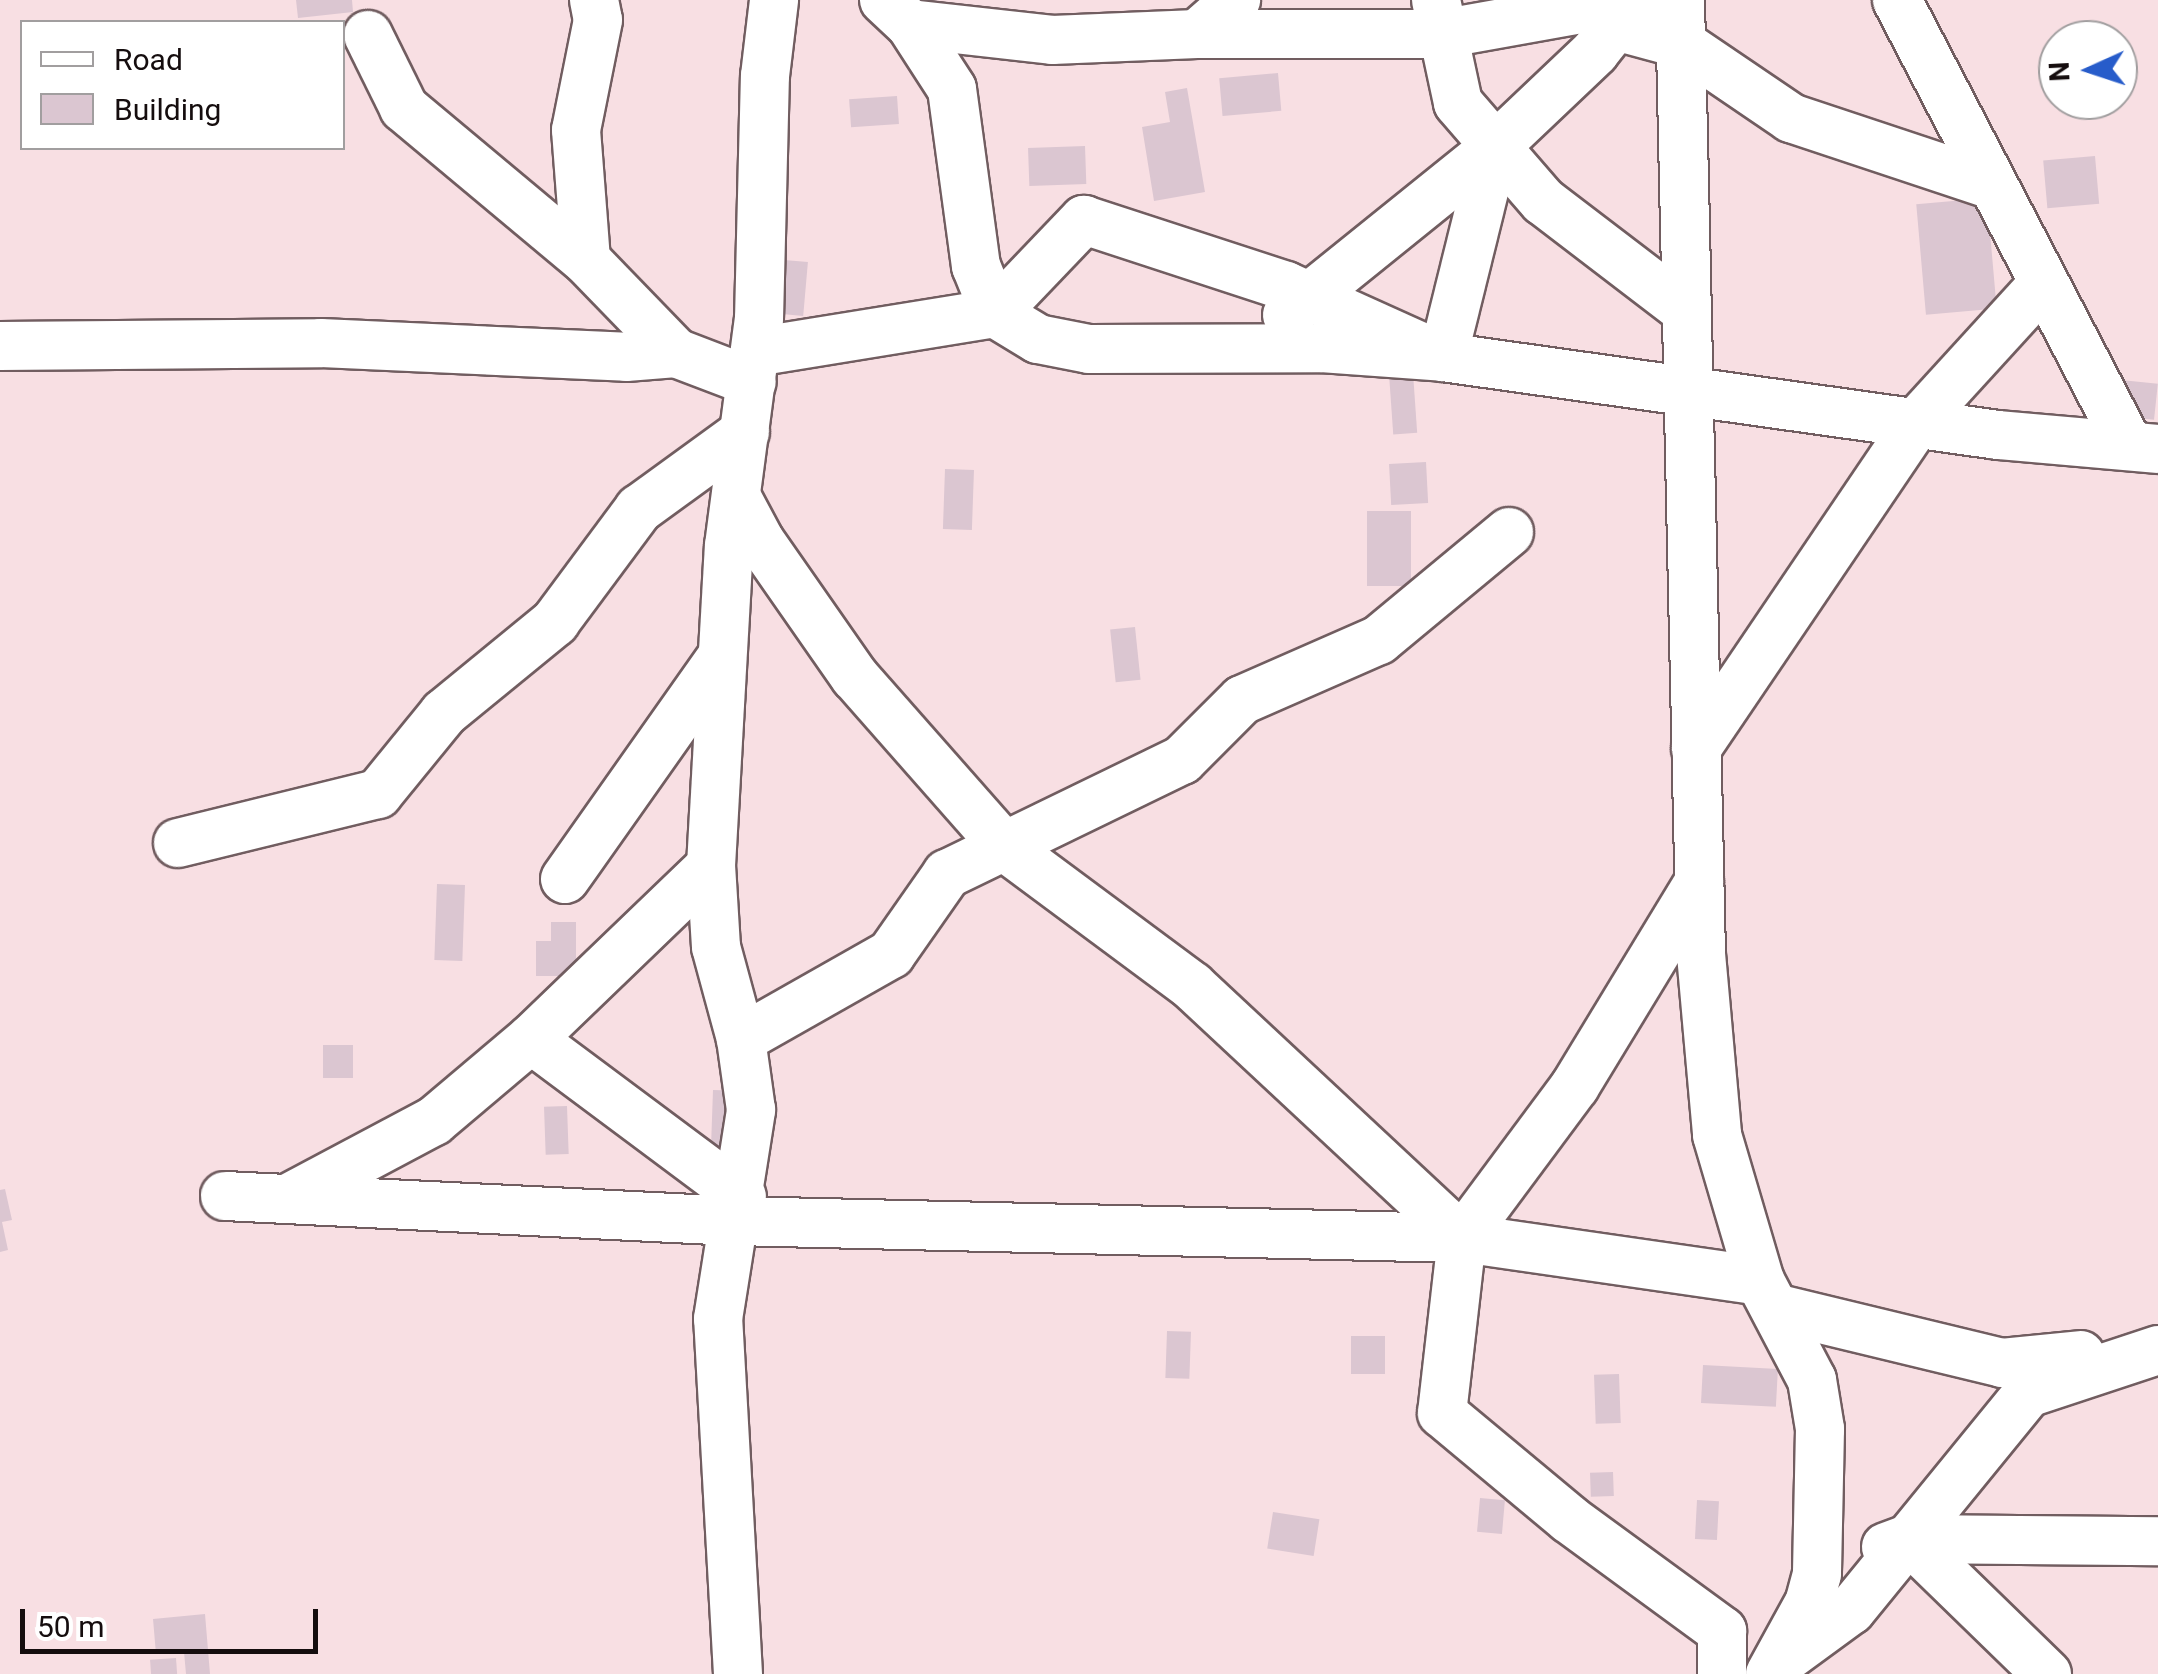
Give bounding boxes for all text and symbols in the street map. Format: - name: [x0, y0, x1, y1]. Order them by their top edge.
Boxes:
- legend: [20, 20, 345, 150]
- north arrow: [2038, 20, 2138, 120]
- text: Road: [114, 42, 183, 77]
- text: N: [2043, 61, 2077, 82]
- text: Building: [114, 92, 221, 127]
- scale bar: [25, 1589, 322, 1651]
- text: 50 m: [37, 1609, 104, 1644]

